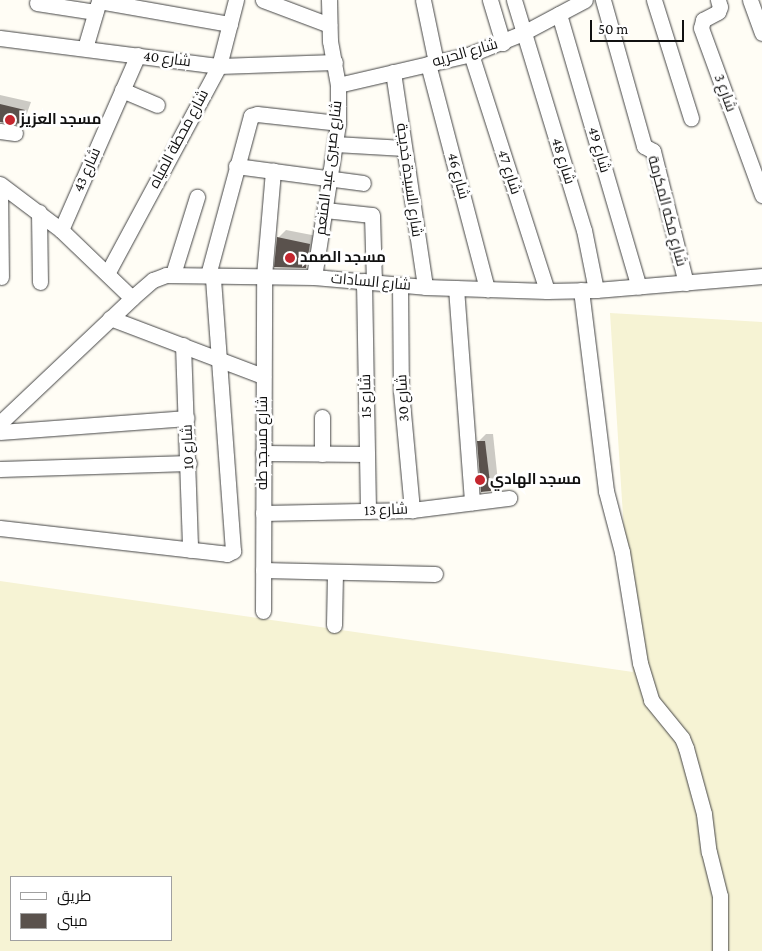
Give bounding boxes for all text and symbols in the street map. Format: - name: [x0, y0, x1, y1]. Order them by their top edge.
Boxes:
- scale bar: [592, 10, 686, 42]
- text: 50 m: [598, 21, 628, 37]
- street label: شارع الحريه: [430, 35, 500, 71]
- street label: شارع 40: [142, 47, 192, 71]
- street label: شارع 3: [710, 72, 740, 114]
- street label: شارع محطة المياه: [145, 87, 213, 191]
- street label: شارع صبرى عبد المنعم: [312, 100, 346, 236]
- place label: مسجد العزيز: [20, 111, 101, 129]
- marker: مسجد العزيز: [4, 114, 16, 126]
- street label: شارع السيدة خديجة: [392, 122, 426, 238]
- street label: شارع 49: [584, 125, 614, 175]
- street label: شارع 48: [547, 136, 579, 186]
- street label: شارع 43: [69, 145, 105, 195]
- street label: شارع 47: [493, 147, 525, 197]
- street label: شارع 46: [443, 151, 473, 201]
- street label: شارع مكه المكرمة: [644, 154, 690, 268]
- place label: مسجد الصمد: [300, 249, 386, 267]
- marker: مسجد الصمد: [284, 252, 296, 264]
- street label: شارع السادات: [330, 270, 412, 294]
- street label: شارع 15: [357, 374, 375, 418]
- street label: شارع 30: [393, 374, 413, 422]
- street label: شارع مسجد طه: [254, 396, 272, 490]
- street label: شارع 10: [178, 424, 198, 470]
- place label: مسجد الهادي: [490, 471, 581, 489]
- marker: مسجد الهادي: [474, 474, 486, 486]
- street label: شارع 13: [364, 500, 408, 520]
- legend: [10, 876, 172, 941]
- text: طريق: [57, 888, 91, 904]
- text: مبنى: [57, 913, 88, 929]

